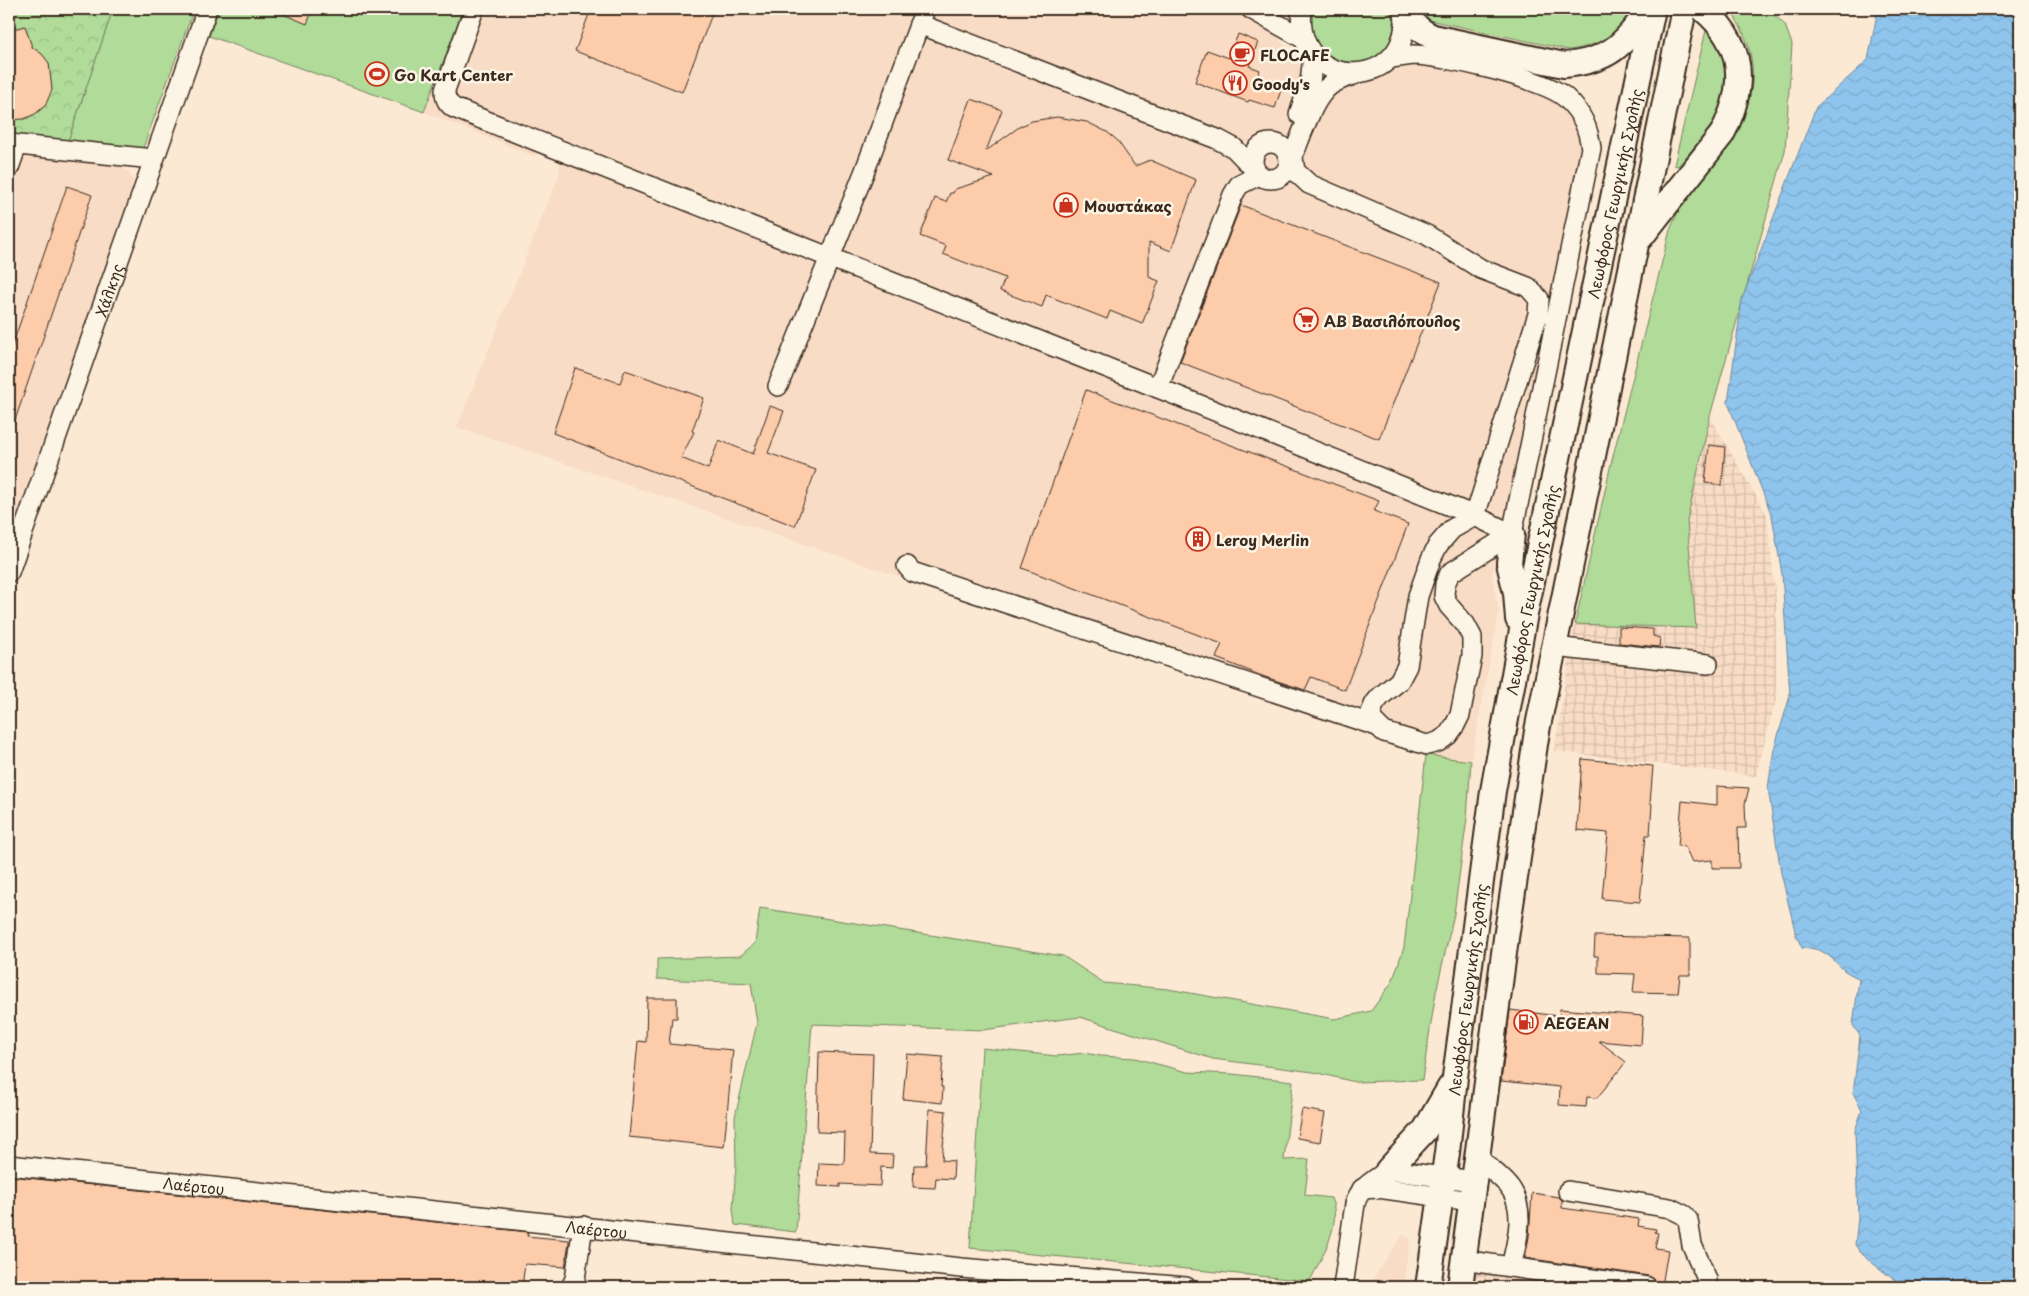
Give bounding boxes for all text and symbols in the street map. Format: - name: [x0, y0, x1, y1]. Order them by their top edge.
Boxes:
- cafe icon: FLOCAFE: [1229, 41, 1255, 67]
- place label: FLOCAFE: [1260, 43, 1330, 66]
- sports icon: Go Kart Center: [364, 61, 390, 87]
- place label: Go Kart Center: [394, 63, 513, 86]
- restaurant icon: Goody's: [1222, 70, 1248, 96]
- place label: Goody's: [1252, 72, 1310, 95]
- street label: Λεωφόρος Γεωργικής Σχολής: [1581, 86, 1647, 300]
- shop icon: Μουστάκας: [1053, 192, 1079, 218]
- place label: Μουστάκας: [1084, 194, 1172, 217]
- street label: Χάλκης: [88, 260, 128, 320]
- supermarket icon: ΑΒ Βασιλόπουλος: [1293, 307, 1319, 333]
- place label: ΑΒ Βασιλόπουλος: [1324, 309, 1460, 332]
- street label: Λεωφόρος Γεωργικής Σχολής: [1499, 482, 1564, 697]
- building icon: Leroy Merlin: [1185, 526, 1211, 552]
- place label: Leroy Merlin: [1216, 528, 1309, 551]
- street label: Λεωφόρος Γεωργικής Σχολής: [1442, 882, 1492, 1097]
- fuel station icon: AEGEAN: [1513, 1009, 1539, 1035]
- place label: AEGEAN: [1544, 1011, 1610, 1034]
- street label: Λαέρτου: [162, 1170, 226, 1200]
- street label: Λαέρτου: [565, 1214, 628, 1243]

